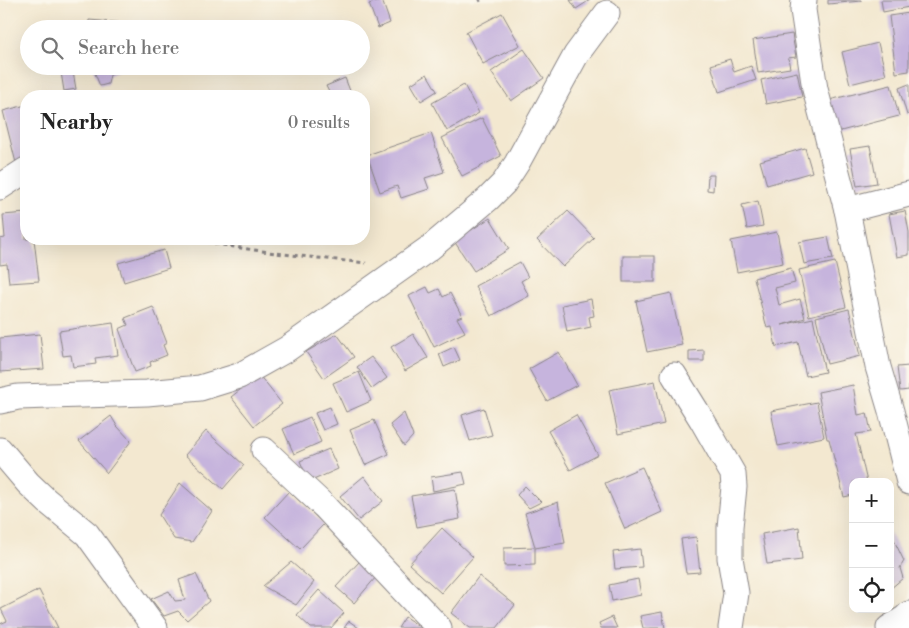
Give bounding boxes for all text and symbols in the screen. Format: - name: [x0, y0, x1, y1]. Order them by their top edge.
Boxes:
- search box: [20, 20, 370, 75]
- icon: search: [38, 34, 66, 62]
- text: Search here: [78, 36, 179, 60]
- text: Nearby: [40, 110, 113, 136]
- text: 0 results: [288, 113, 350, 133]
- map controls: [849, 478, 894, 613]
- button: +: [849, 478, 894, 523]
- button: −: [849, 523, 894, 568]
- button: locate: [849, 568, 894, 613]

